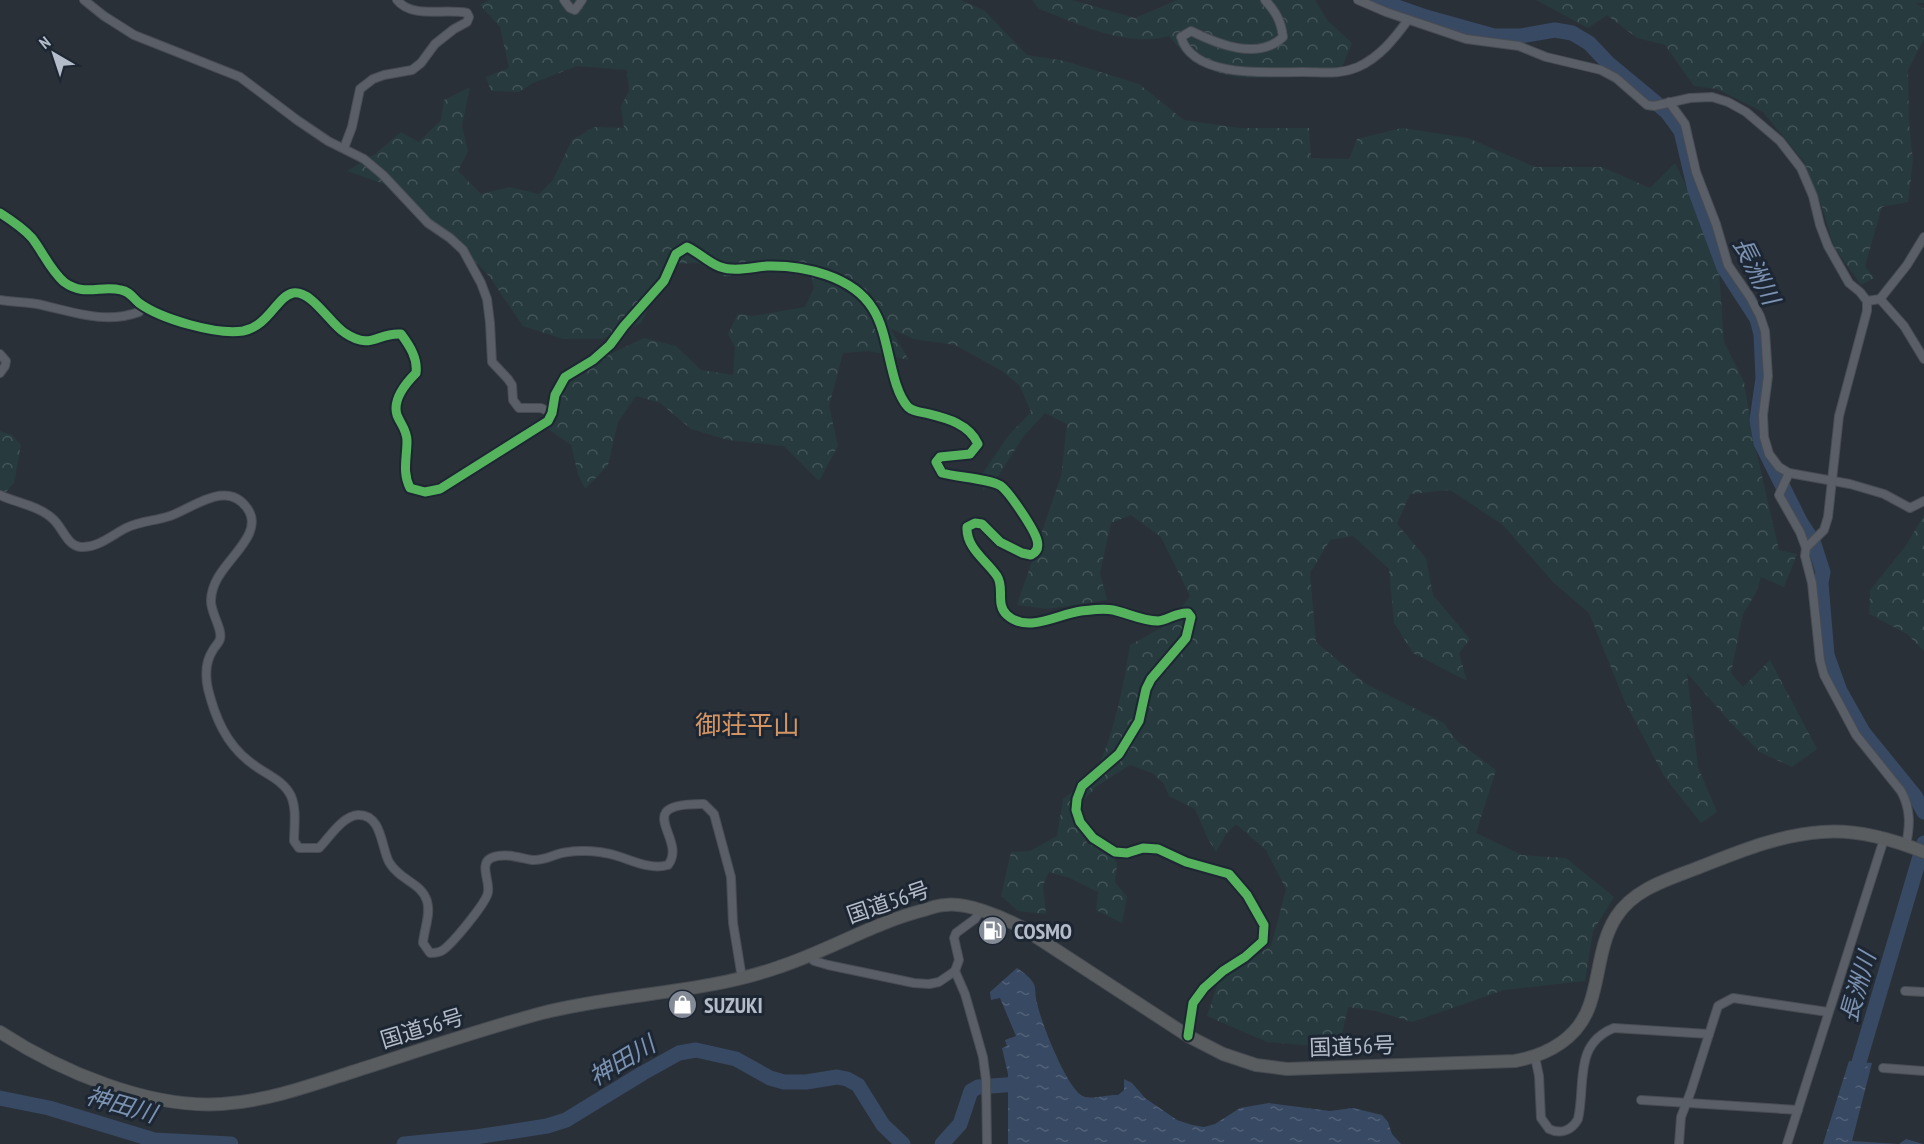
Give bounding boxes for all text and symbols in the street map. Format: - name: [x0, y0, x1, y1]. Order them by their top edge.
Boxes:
- north arrow: [24, 24, 84, 84]
- text: N: [35, 32, 54, 53]
- water label: 長洲川: [1726, 232, 1788, 313]
- district label: 御荘平山: [695, 708, 799, 741]
- street label: 国道56号: [843, 875, 933, 929]
- fuel station icon: COSMO: [977, 915, 1009, 947]
- place label: COSMO: [1014, 917, 1072, 945]
- water label: 長洲川: [1833, 945, 1883, 1026]
- shop icon: SUZUKI: [667, 989, 699, 1021]
- place label: SUZUKI: [704, 991, 763, 1019]
- street label: 国道56号: [377, 1002, 467, 1054]
- water label: 神田川: [583, 1027, 663, 1092]
- street label: 国道56号: [1309, 1031, 1395, 1061]
- water label: 神田川: [82, 1080, 163, 1130]

